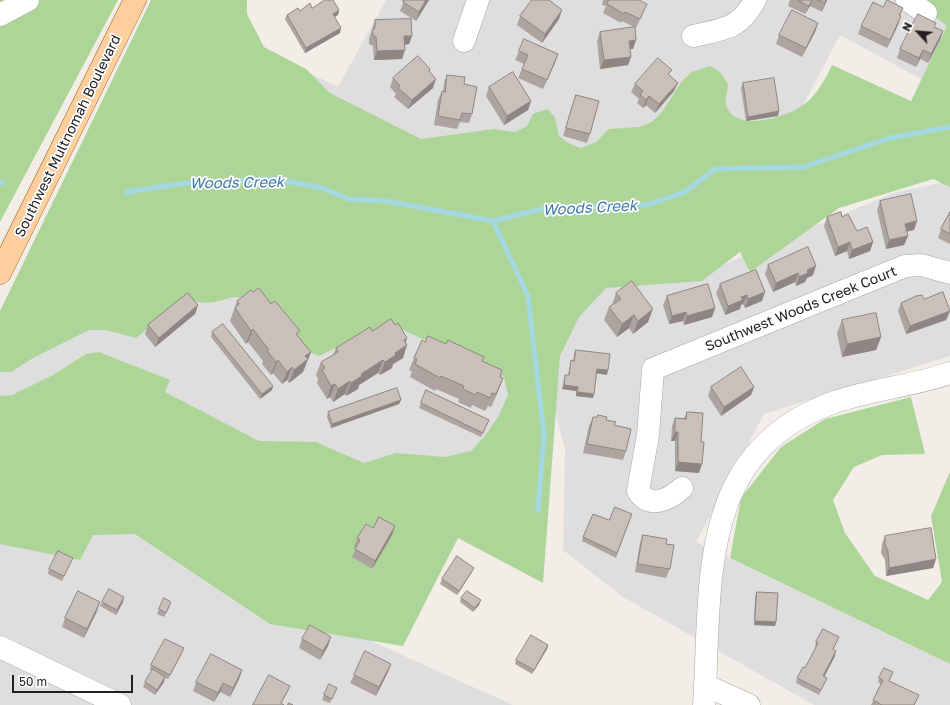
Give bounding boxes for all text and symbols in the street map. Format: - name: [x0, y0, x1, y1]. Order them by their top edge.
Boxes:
- north arrow: [898, 12, 938, 52]
- text: N: [899, 20, 914, 33]
- street label: Southwest Multnomah Boulevard: [12, 32, 124, 240]
- water label: Woods Creek: [190, 173, 284, 193]
- water label: Woods Creek: [542, 197, 638, 219]
- street label: Southwest Woods Creek Court: [703, 263, 899, 355]
- scale bar: [14, 667, 135, 693]
- text: 50 m: [19, 674, 47, 689]

